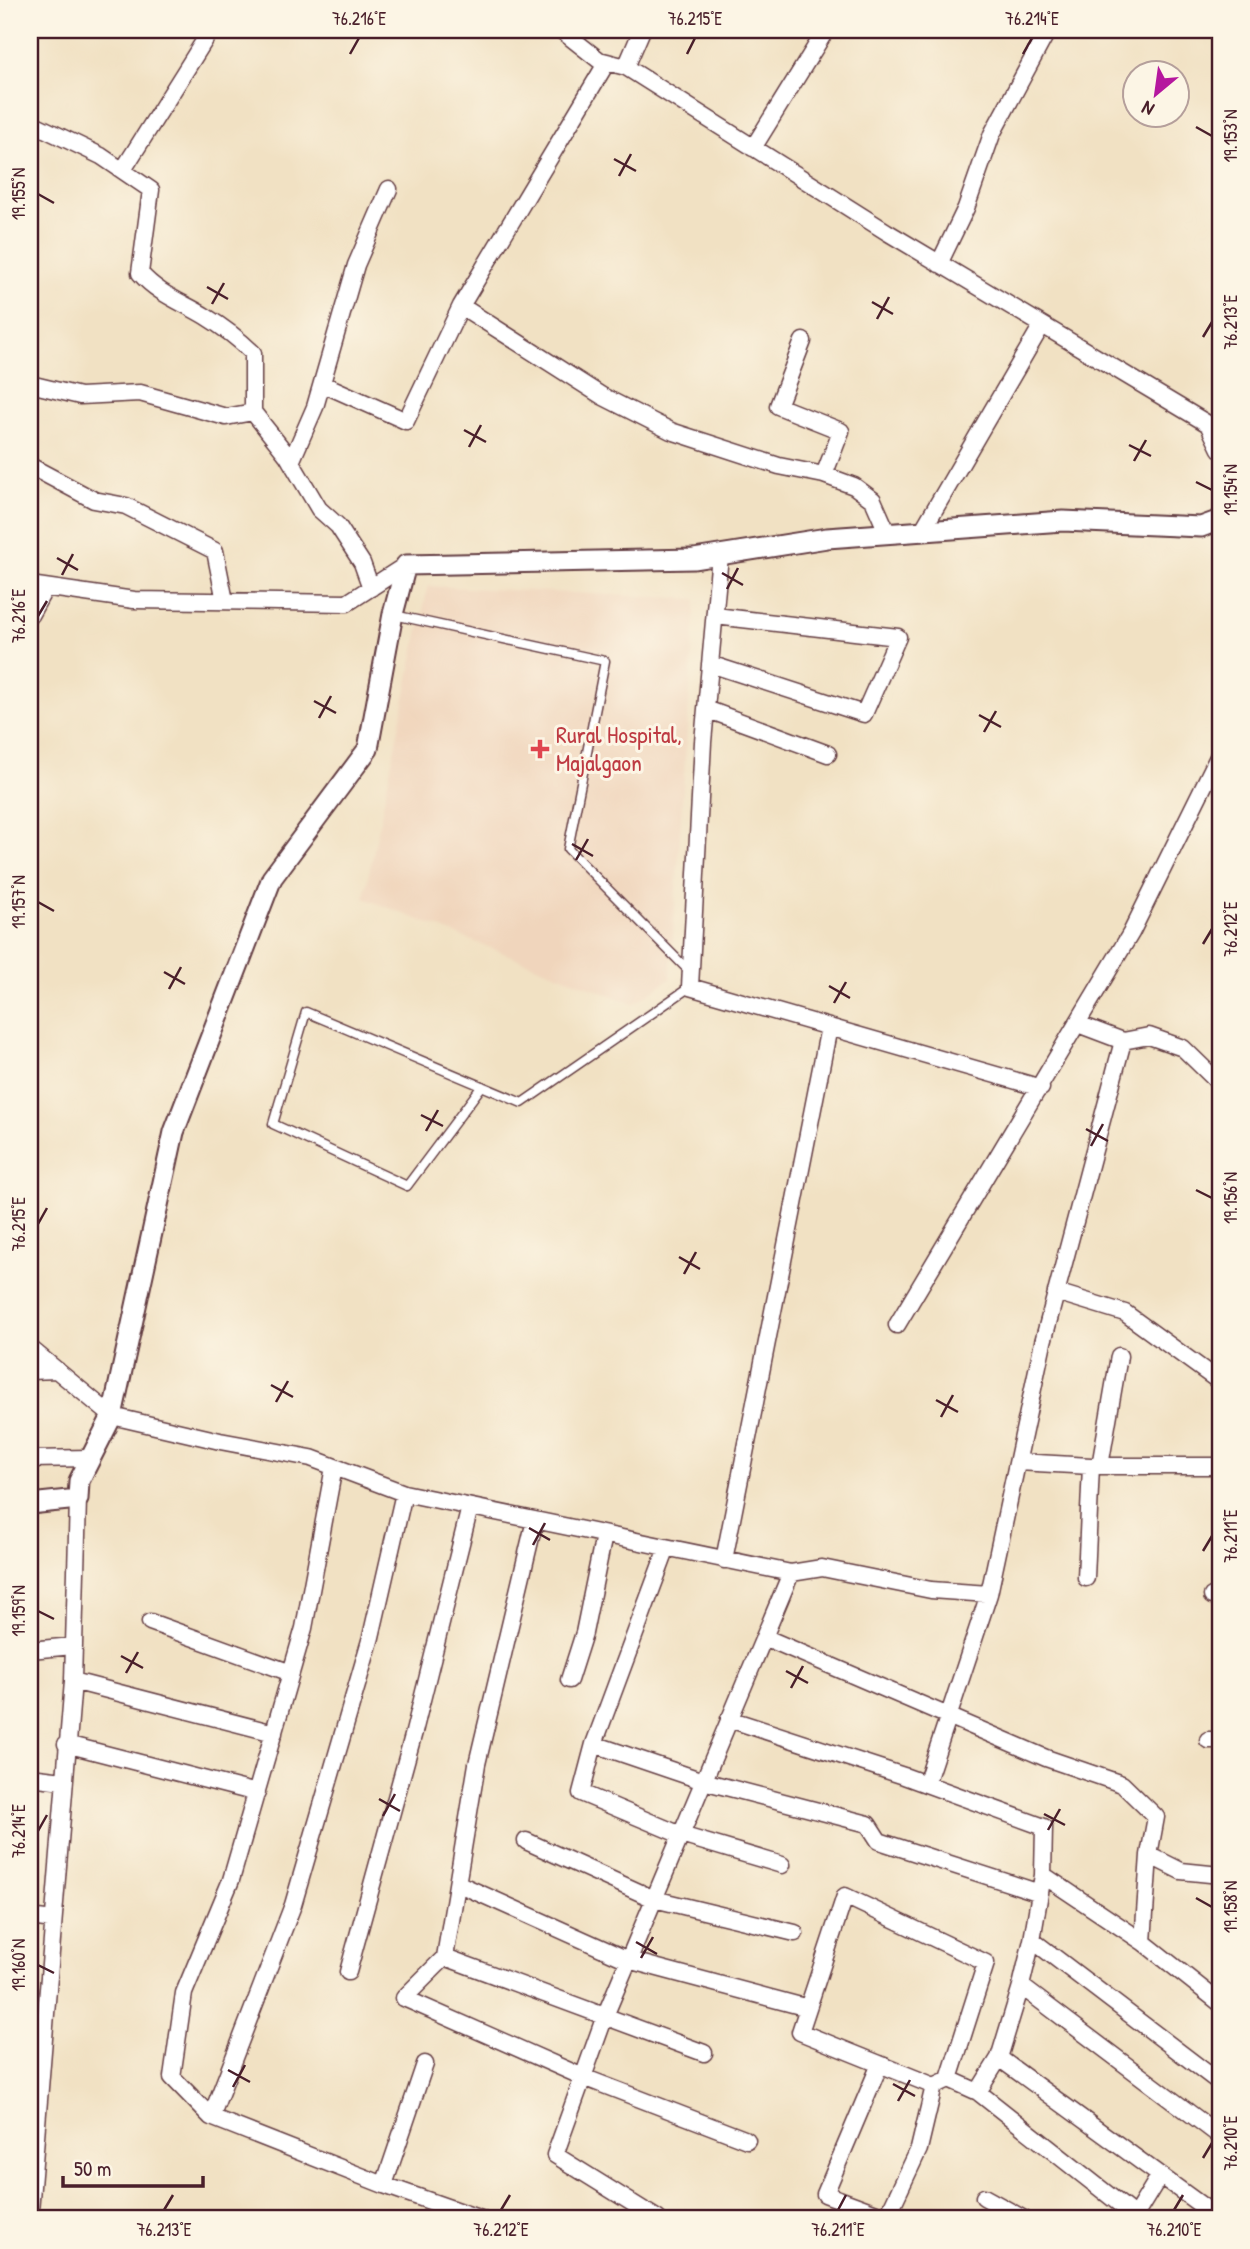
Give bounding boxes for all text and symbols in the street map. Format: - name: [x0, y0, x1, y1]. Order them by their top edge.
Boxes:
- text: 76.216°E: [332, 6, 386, 31]
- text: 76.215°E: [668, 6, 722, 31]
- text: 76.214°E: [1005, 6, 1059, 31]
- north arrow: [1120, 60, 1190, 130]
- text: N: [1137, 95, 1158, 123]
- text: 19.153°N: [1218, 110, 1243, 162]
- text: 19.155°N: [6, 168, 31, 220]
- text: 76.213°E: [1218, 294, 1243, 350]
- text: 19.154°N: [1218, 464, 1243, 516]
- text: 76.216°E: [6, 589, 31, 643]
- place label: Rural Hospital, Majalgaon: [556, 718, 682, 778]
- marker: Rural Hospital, Majalgaon: [530, 739, 550, 759]
- text: 19.157°N: [6, 875, 31, 929]
- text: 76.212°E: [1218, 901, 1243, 957]
- text: 19.156°N: [1218, 1172, 1243, 1224]
- text: 76.215°E: [6, 1197, 31, 1251]
- text: 76.211°E: [1218, 1509, 1243, 1563]
- text: 19.159°N: [6, 1585, 31, 1637]
- text: 76.214°E: [6, 1804, 31, 1858]
- text: 19.158°N: [1218, 1881, 1243, 1933]
- text: 19.160°N: [6, 1939, 31, 1991]
- text: 76.210°E: [1218, 2115, 1243, 2171]
- scale bar: [63, 2144, 203, 2188]
- text: 50 m: [74, 2154, 111, 2183]
- text: 76.213°E: [136, 2217, 192, 2242]
- text: 76.212°E: [473, 2217, 529, 2242]
- text: 76.211°E: [811, 2217, 865, 2242]
- text: 76.210°E: [1146, 2217, 1202, 2242]

